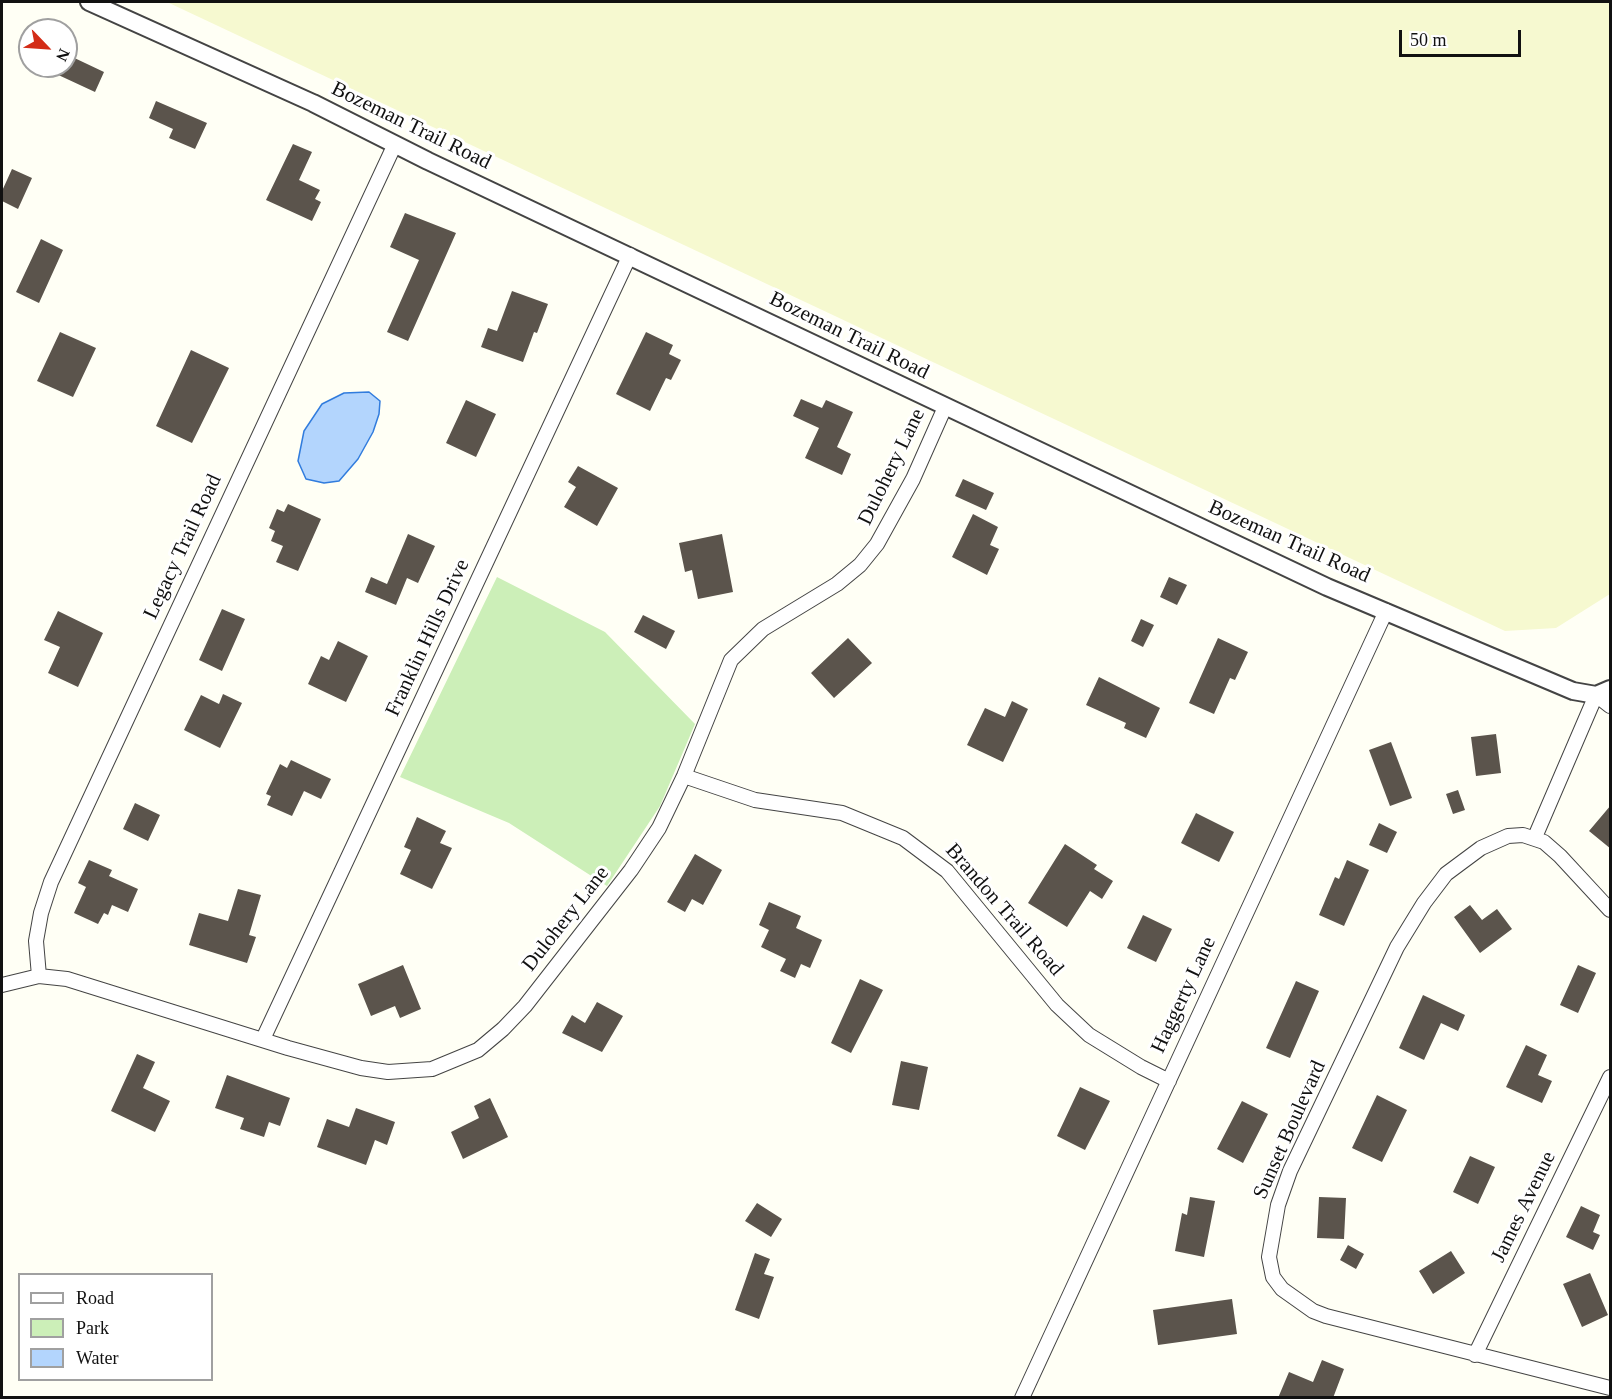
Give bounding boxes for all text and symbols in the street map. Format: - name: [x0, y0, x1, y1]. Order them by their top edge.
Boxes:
- north arrow: [18, 18, 78, 78]
- scale bar: [1402, 18, 1524, 56]
- text: 50 m: [1410, 30, 1447, 50]
- text: N: [53, 46, 73, 64]
- street label: Bozeman Trail Road: [327, 76, 495, 176]
- street label: Bozeman Trail Road: [765, 286, 933, 386]
- street label: Dulohery Lane: [853, 405, 931, 529]
- street label: Legacy Trail Road: [138, 471, 228, 623]
- street label: Bozeman Trail Road: [1204, 495, 1374, 589]
- street label: Franklin Hills Drive: [381, 555, 475, 721]
- street label: Brandon Trail Road: [940, 839, 1068, 981]
- street label: Dulohery Lane: [517, 861, 615, 977]
- street label: Haggerty Lane: [1146, 933, 1222, 1057]
- street label: Sunset Boulevard: [1248, 1057, 1332, 1203]
- street label: James Avenue: [1486, 1147, 1562, 1267]
- legend: [18, 1273, 213, 1381]
- text: Road: [76, 1288, 114, 1308]
- text: Park: [76, 1318, 109, 1338]
- text: Water: [76, 1348, 119, 1368]

